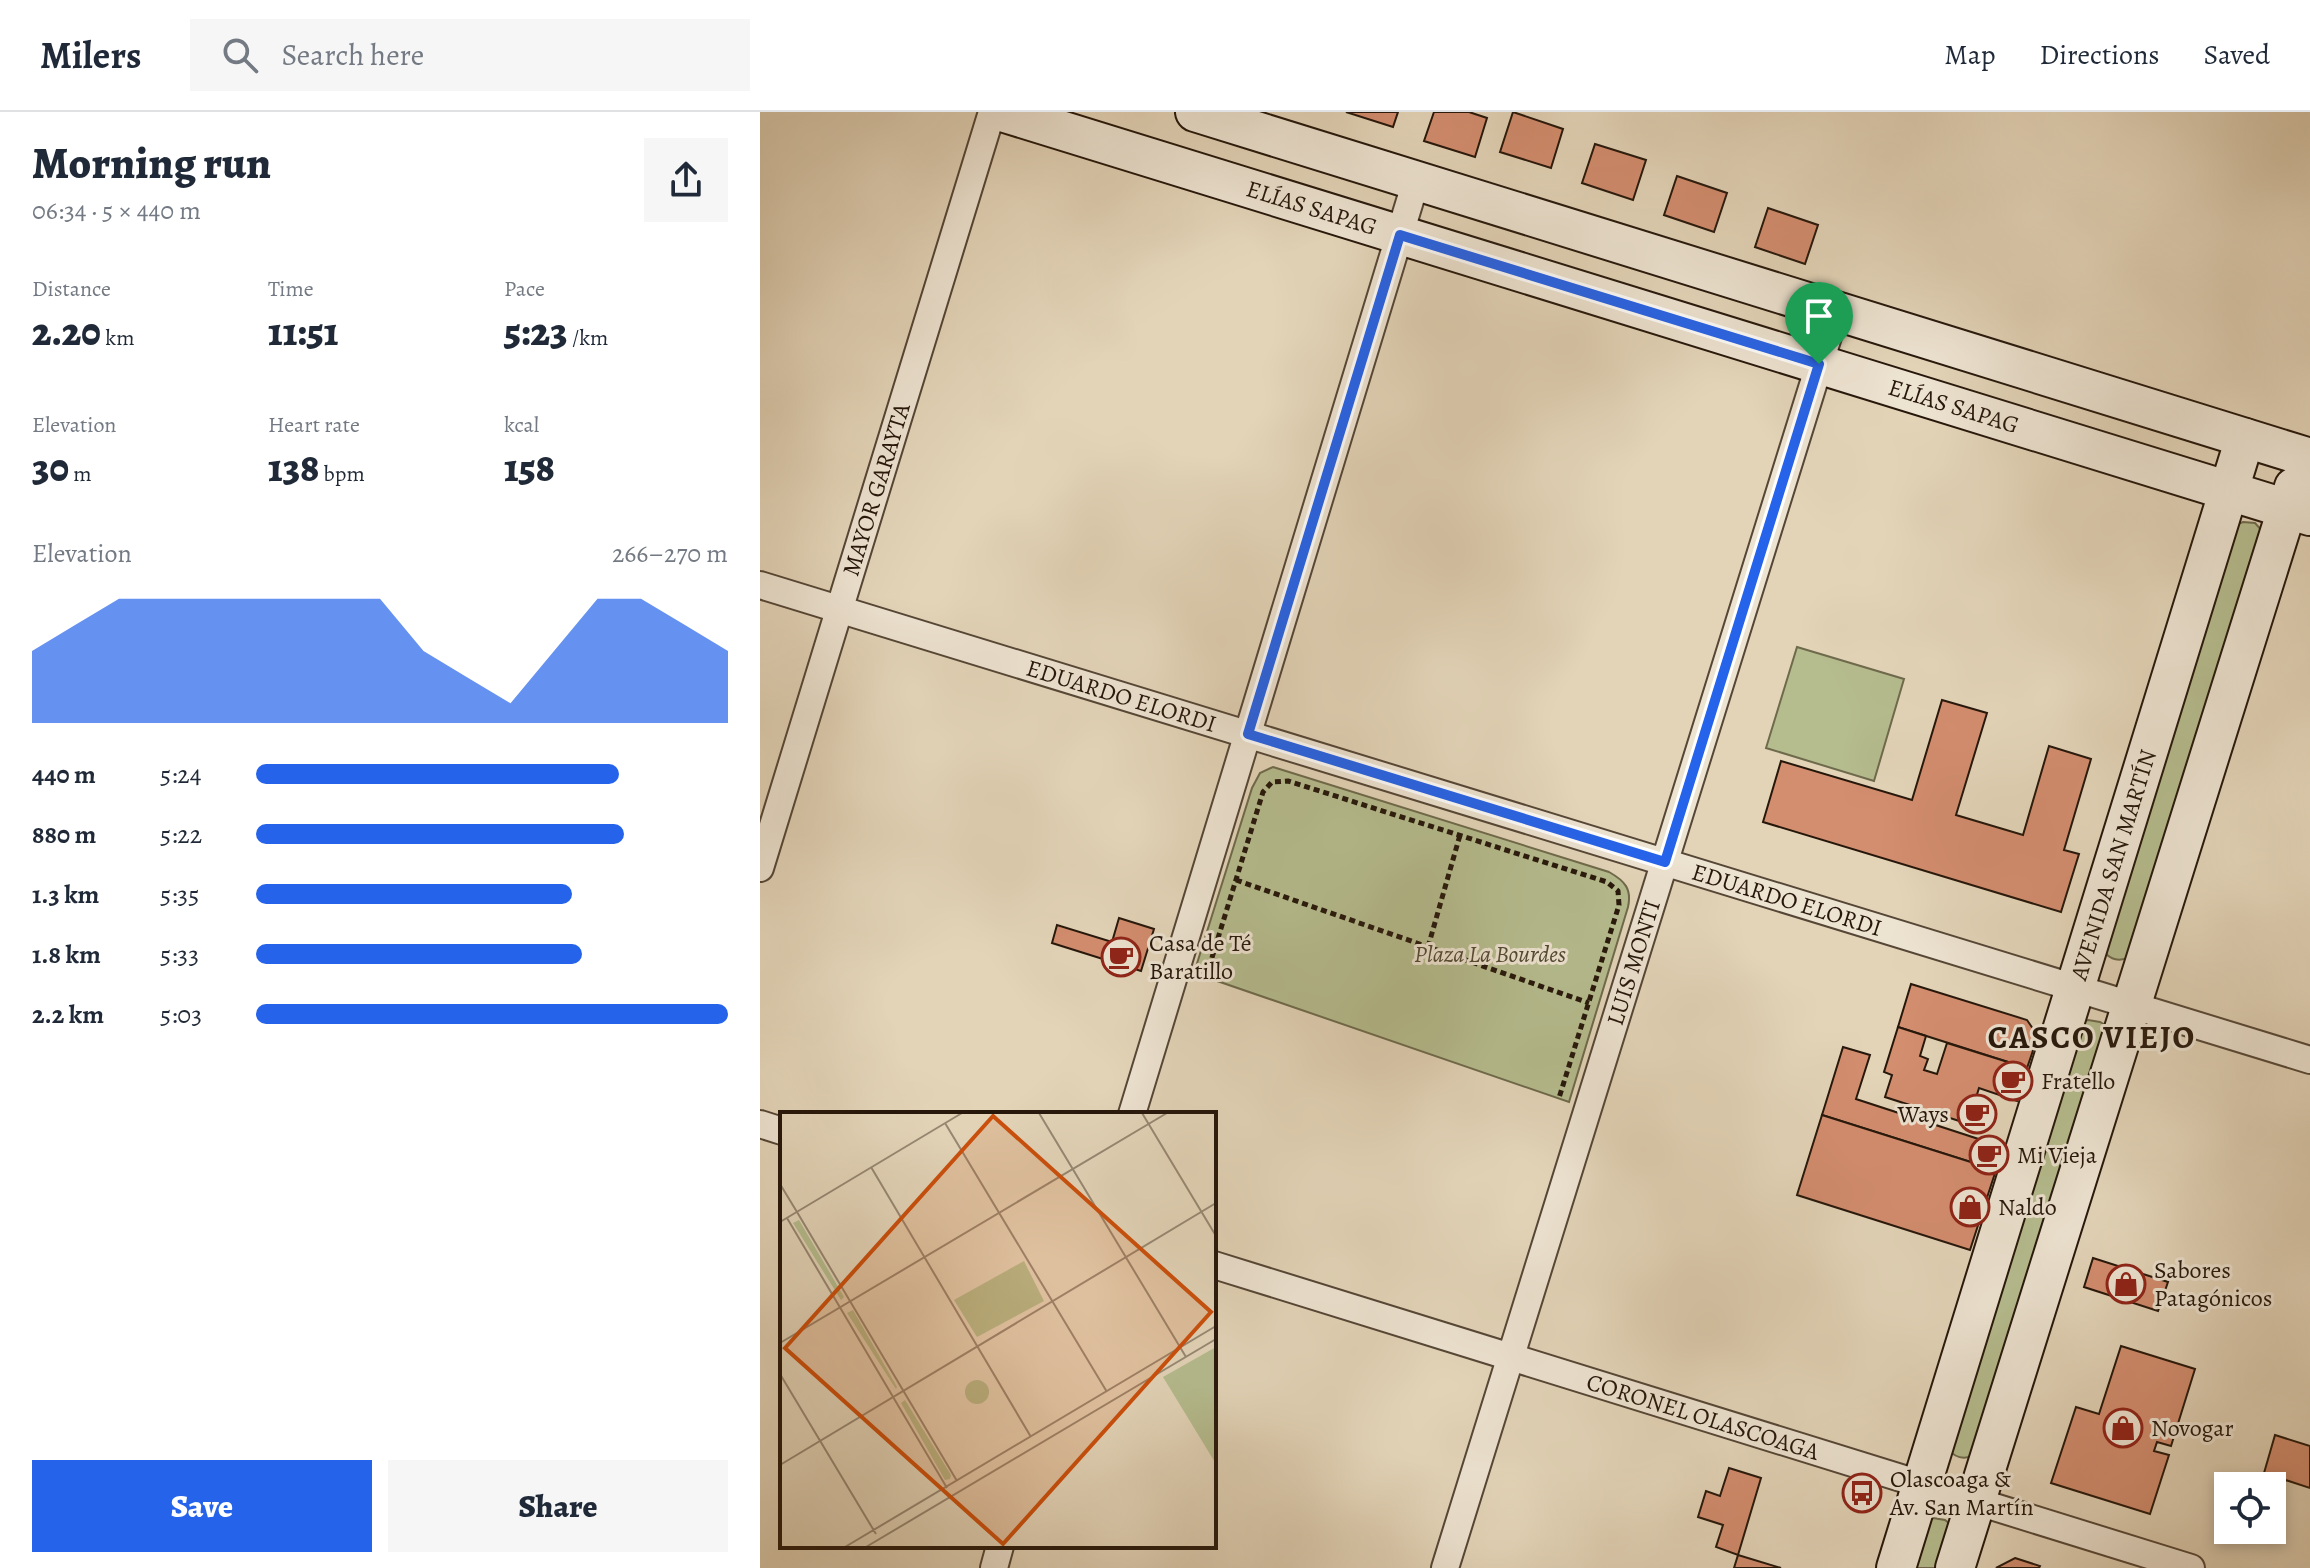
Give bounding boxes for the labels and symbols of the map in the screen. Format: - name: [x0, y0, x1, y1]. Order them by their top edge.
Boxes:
- street label: ELÍAS SAPAG: [1242, 172, 1381, 243]
- pin: [1785, 282, 1853, 364]
- street label: ELÍAS SAPAG: [1884, 371, 2023, 441]
- street label: MAYOR GARAYTA: [835, 398, 918, 580]
- street label: EDUARDO ELORDI: [1022, 652, 1220, 740]
- street label: AVENIDA SAN MARTÍN: [2062, 745, 2164, 985]
- street label: EDUARDO ELORDI: [1688, 855, 1886, 944]
- street label: LUIS MONTI: [1599, 896, 1668, 1029]
- place label: Casa de Té Baratillo: [1149, 927, 1252, 987]
- cafe icon: Casa de Té Baratillo: [1100, 936, 1142, 978]
- park label: Plaza La Bourdes: [1414, 938, 1566, 970]
- district label: CASCO VIEJO: [1988, 1015, 2196, 1059]
- cafe icon: Fratello: [1992, 1060, 2034, 1102]
- place label: Fratello: [2041, 1065, 2115, 1097]
- cafe icon: Ways: [1956, 1093, 1998, 1135]
- place label: Ways: [1896, 1098, 1949, 1130]
- inset map: [780, 1112, 1216, 1548]
- cafe icon: Mi Vieja: [1968, 1134, 2010, 1176]
- place label: Mi Vieja: [2017, 1139, 2098, 1171]
- shop icon: Naldo: [1949, 1186, 1991, 1228]
- place label: Naldo: [1998, 1191, 2057, 1223]
- place label: Sabores Patagónicos: [2154, 1254, 2272, 1314]
- shop icon: Sabores Patagónicos: [2105, 1263, 2147, 1305]
- street label: CORONEL OLASCOAGA: [1583, 1366, 1824, 1468]
- shop icon: Novogar: [2102, 1407, 2144, 1449]
- place label: Novogar: [2151, 1412, 2234, 1444]
- place label: Olascoaga & Av. San Martín: [1889, 1463, 2034, 1523]
- bus stop icon: Olascoaga & Av. San Martín: [1841, 1472, 1883, 1514]

